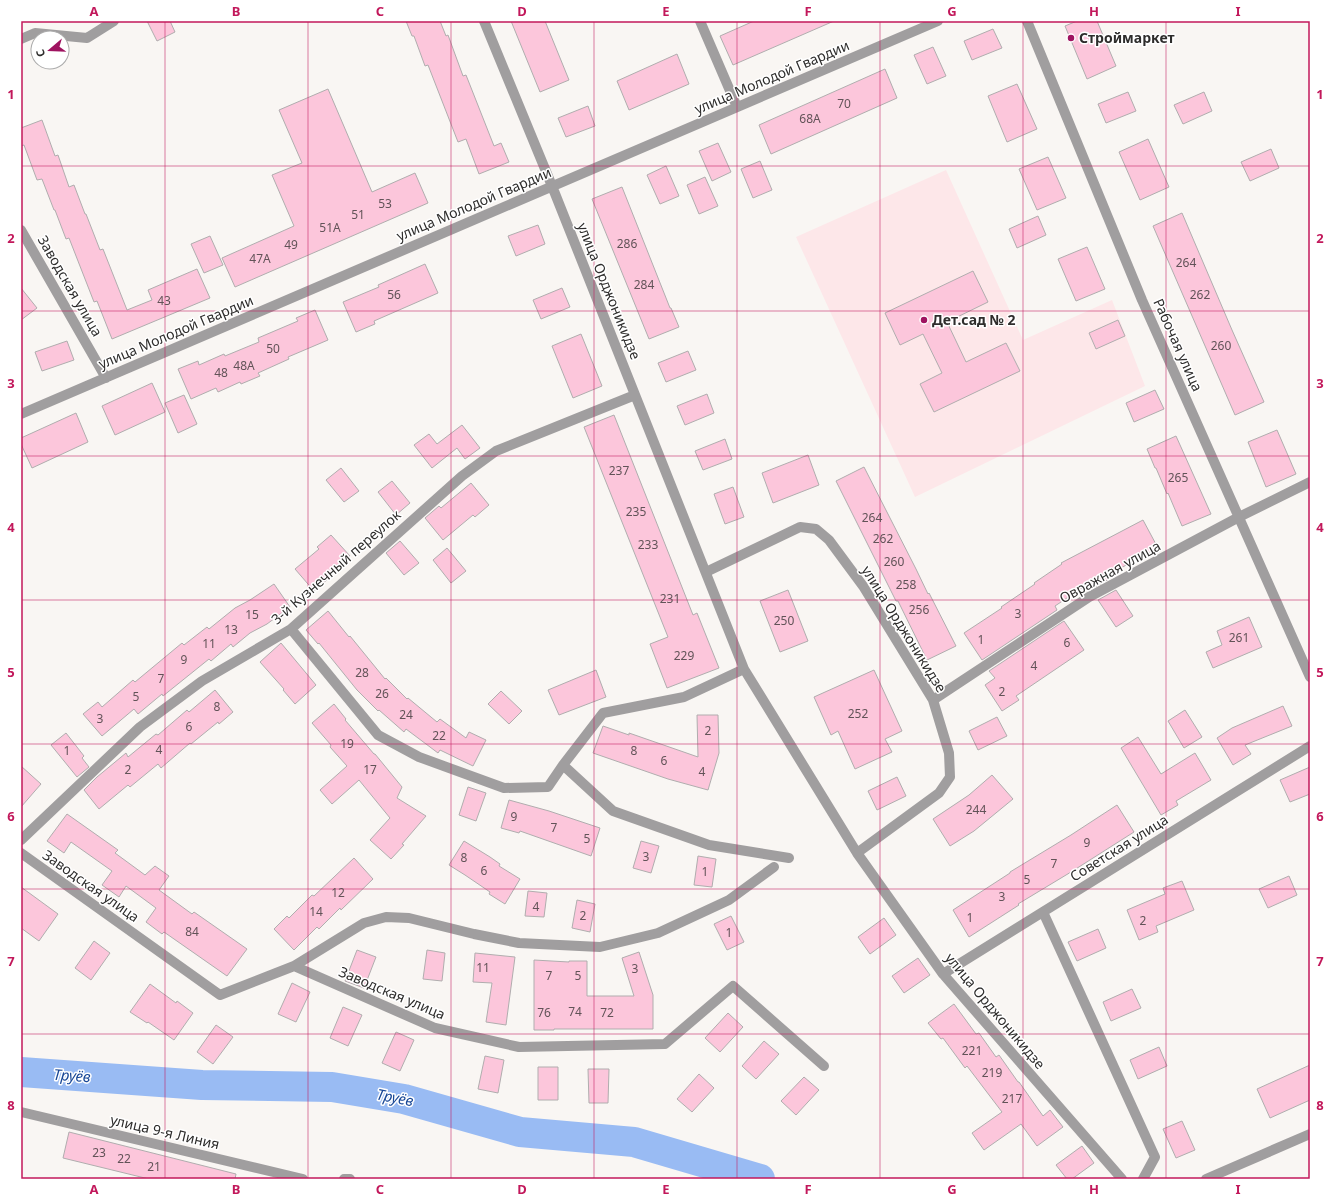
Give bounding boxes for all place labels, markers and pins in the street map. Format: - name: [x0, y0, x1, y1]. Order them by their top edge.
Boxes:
- place label: Строймаркет: [1079, 28, 1175, 47]
- marker: Строймаркет: [1066, 33, 1076, 43]
- place label: Дет.сад № 2: [932, 310, 1016, 329]
- marker: Дет.сад № 2: [919, 315, 929, 325]

